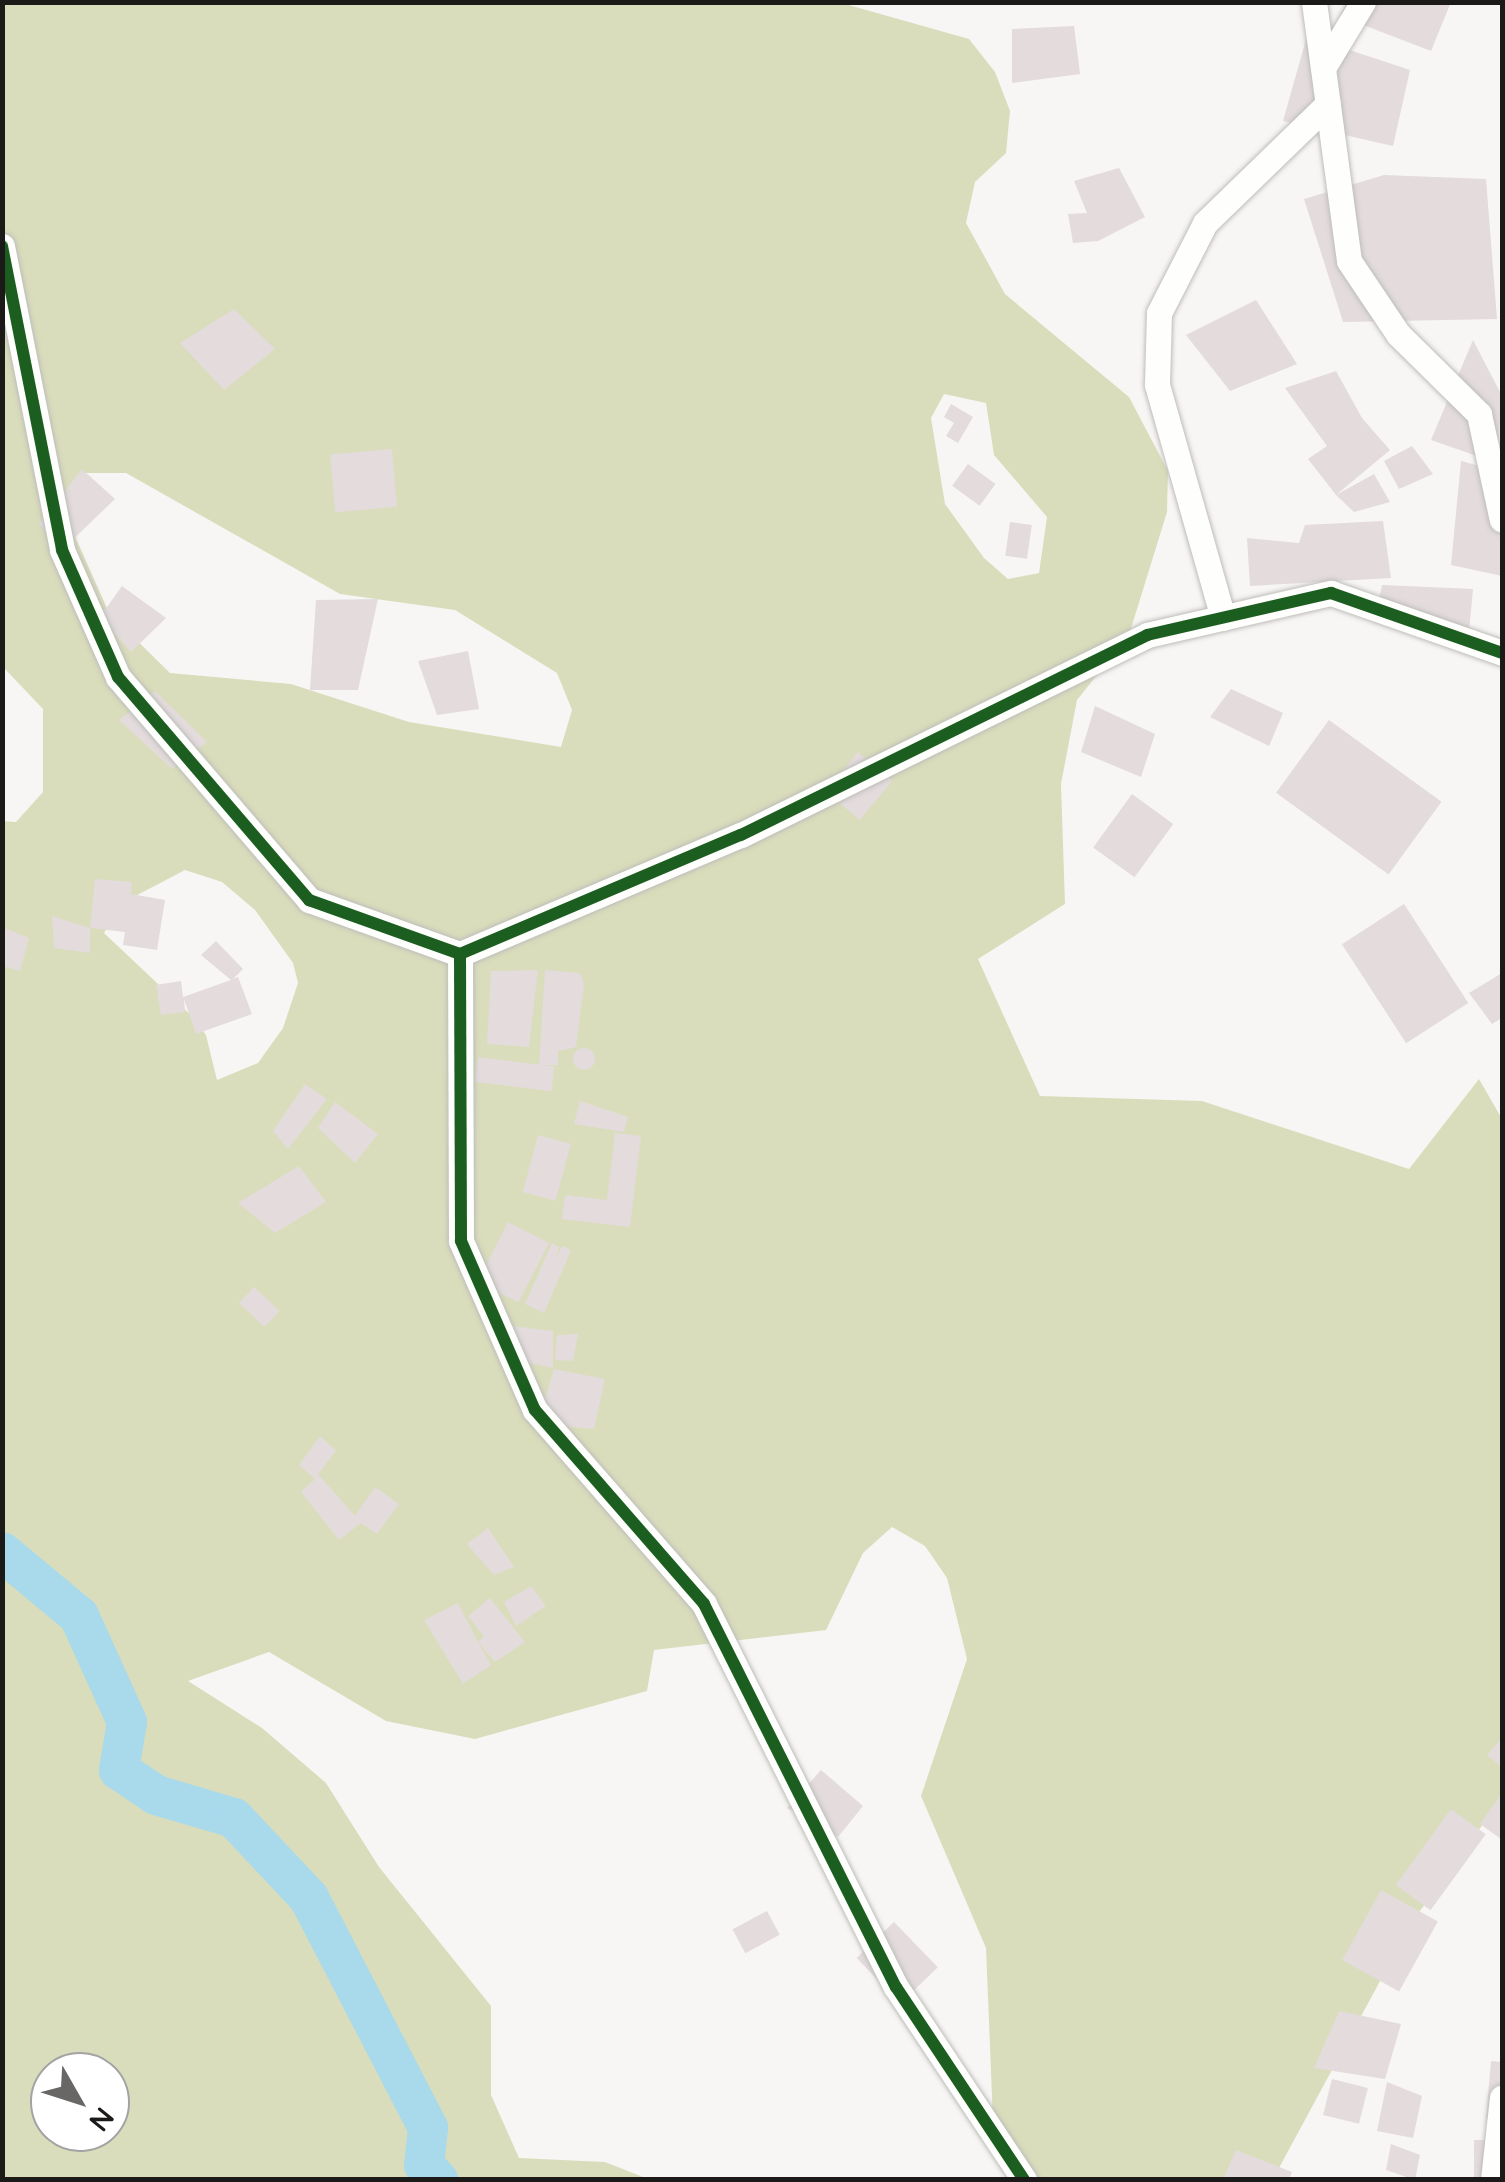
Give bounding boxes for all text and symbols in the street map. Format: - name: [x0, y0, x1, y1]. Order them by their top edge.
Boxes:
- north arrow: [30, 2052, 130, 2152]
- text: N: [82, 2101, 122, 2139]

